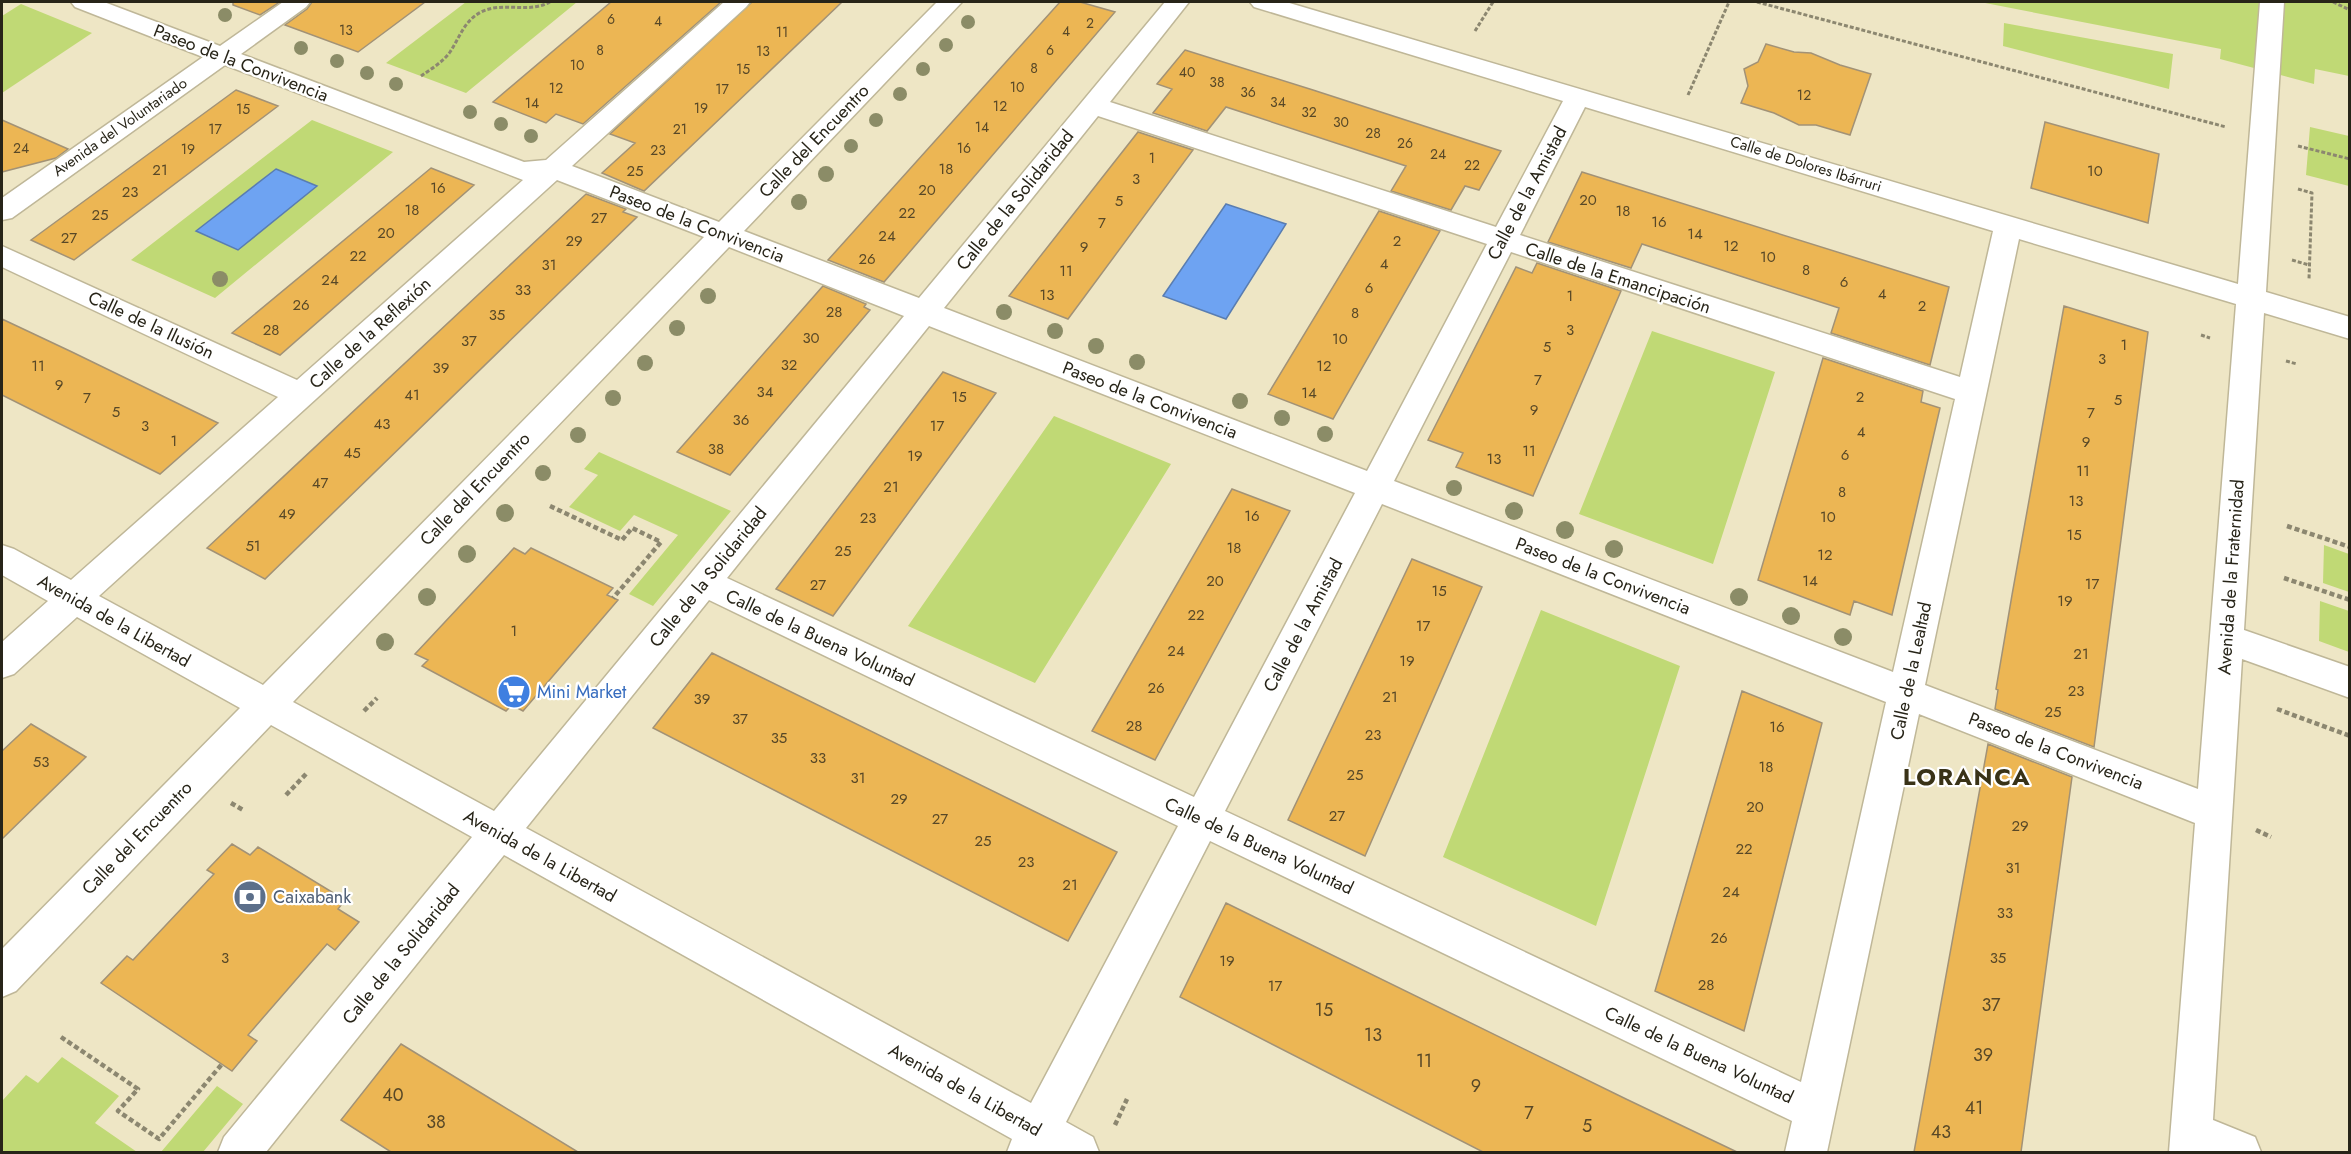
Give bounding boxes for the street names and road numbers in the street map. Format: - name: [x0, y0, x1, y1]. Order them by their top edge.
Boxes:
- street label: Paseo de la Convivencia: [150, 18, 332, 108]
- street label: Avenida del Voluntariado: [48, 72, 192, 182]
- street label: Calle del Encuentro: [753, 78, 875, 204]
- street label: Calle de la Amistad: [1481, 121, 1573, 265]
- street label: Calle de la Solidaridad: [950, 124, 1080, 276]
- street label: Calle de Dolores Ibárruri: [1728, 130, 1884, 198]
- street label: Paseo de la Convivencia: [606, 179, 788, 269]
- street label: Calle de la Emancipación: [1522, 236, 1714, 320]
- street label: Calle de la Reflexión: [303, 271, 437, 395]
- street label: Calle de la Ilusión: [84, 284, 218, 366]
- street label: Paseo de la Convivencia: [1059, 355, 1241, 445]
- street label: Calle del Encuentro: [414, 426, 536, 552]
- street label: Avenida de la Fraternidad: [2211, 478, 2251, 676]
- street label: Calle de la Solidaridad: [643, 501, 773, 653]
- street label: Paseo de la Convivencia: [1512, 531, 1694, 621]
- street label: Calle de la Amistad: [1257, 553, 1349, 697]
- street label: Avenida de la Libertad: [33, 568, 195, 674]
- street label: Calle de la Buena Voluntad: [721, 583, 919, 693]
- street label: Calle de la Lealtad: [1884, 600, 1938, 742]
- street label: Paseo de la Convivencia: [1965, 706, 2147, 796]
- street label: Calle del Encuentro: [76, 775, 198, 901]
- street label: Calle de la Buena Voluntad: [1160, 791, 1358, 901]
- street label: Avenida de la Libertad: [459, 803, 621, 909]
- street label: Calle de la Solidaridad: [336, 878, 466, 1030]
- street label: Calle de la Buena Voluntad: [1600, 1000, 1798, 1110]
- street label: Avenida de la Libertad: [884, 1037, 1046, 1143]

